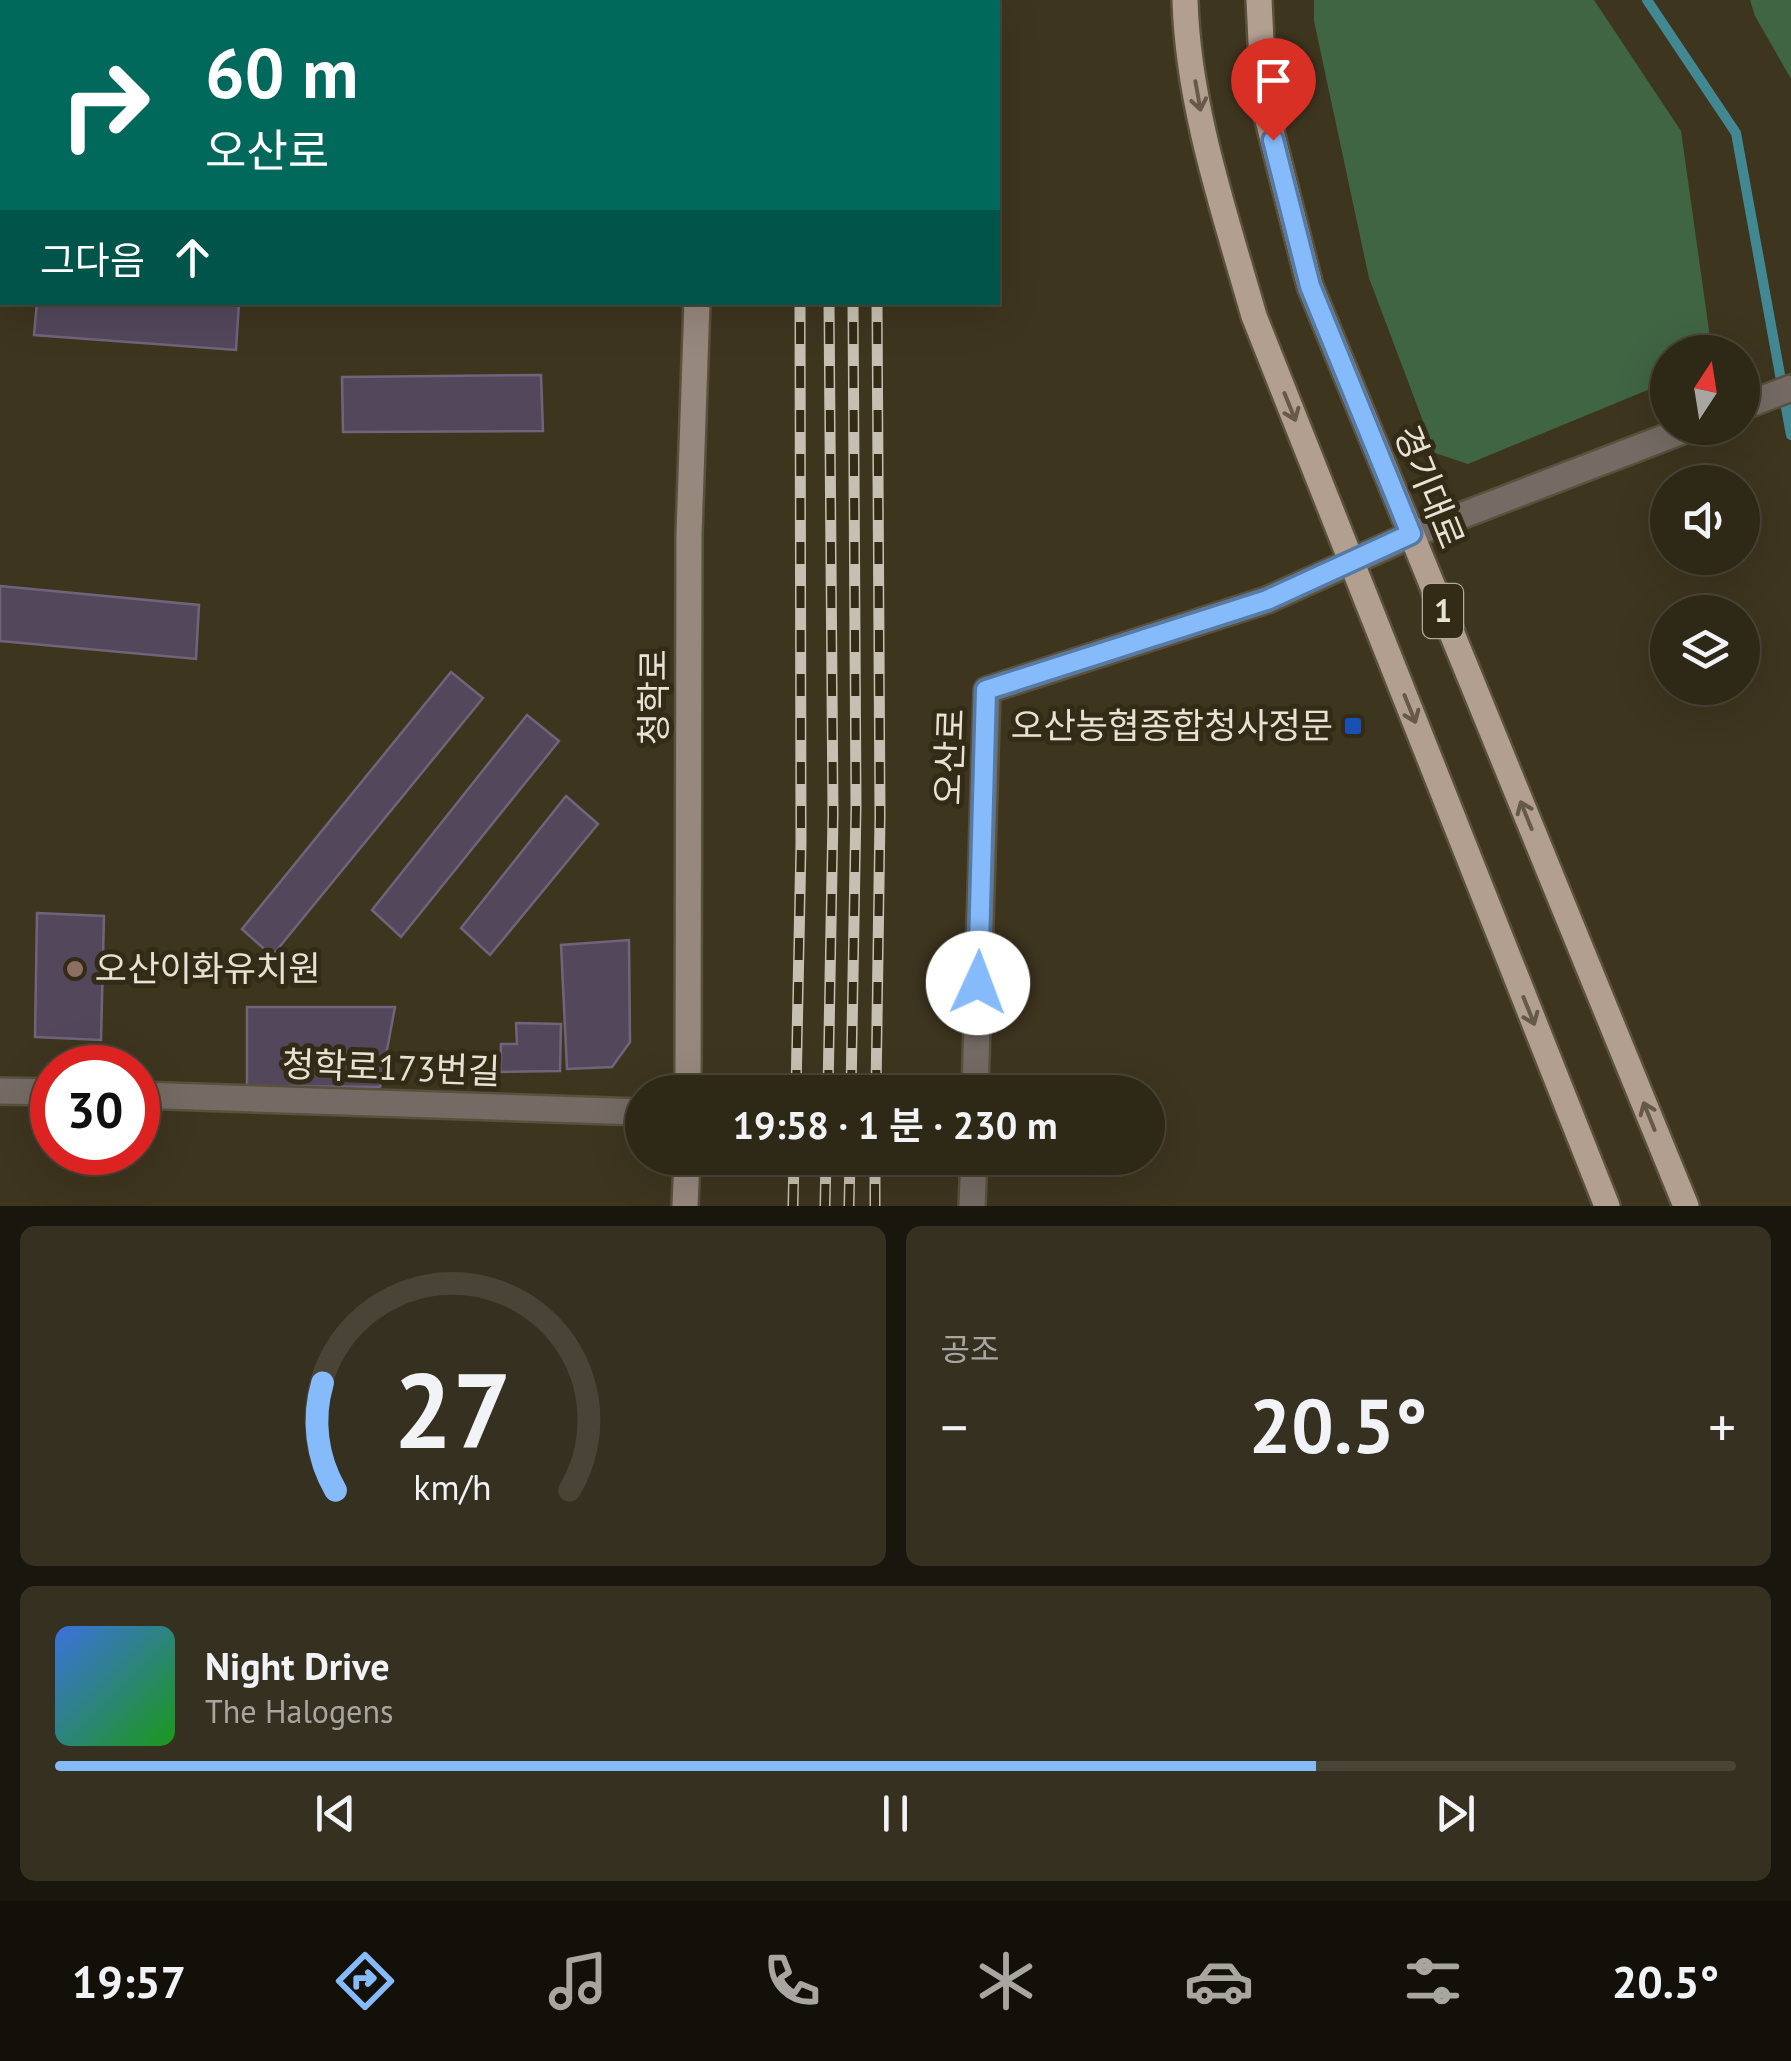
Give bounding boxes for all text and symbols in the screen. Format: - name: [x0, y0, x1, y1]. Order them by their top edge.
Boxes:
- text: 60 m: [205, 27, 358, 117]
- pin: [1231, 38, 1316, 141]
- icon: right: [40, 40, 170, 170]
- icon: arrive: [1246, 53, 1301, 108]
- one-way arrow: [1189, 80, 1208, 112]
- text: 오산로: [205, 121, 329, 179]
- icon: ahead: [165, 230, 220, 285]
- text: 그다음: [40, 235, 145, 284]
- north arrow: [1650, 335, 1760, 445]
- map controls: [1650, 335, 1760, 705]
- one-way arrow: [1282, 391, 1300, 421]
- street label: 경기대로: [1384, 418, 1475, 555]
- button: sound: [1650, 465, 1760, 575]
- road number: 1: [1423, 584, 1463, 638]
- button: layers: [1650, 595, 1760, 705]
- street label: 청학로: [630, 649, 676, 745]
- one-way arrow: [1402, 693, 1420, 724]
- place label: 오산농협종합청사정문: [1011, 702, 1333, 748]
- street label: 오산로: [924, 708, 974, 806]
- marker: 오산농협종합청사정문: [1342, 715, 1364, 737]
- one-way arrow: [1516, 800, 1534, 831]
- position arrow: [926, 931, 1030, 1035]
- place label: 오산이화유치원: [95, 945, 320, 991]
- marker: 오산이화유치원: [64, 958, 86, 980]
- one-way arrow: [1522, 995, 1540, 1026]
- street label: 청학로173번길: [281, 1040, 501, 1094]
- speed limit sign: 30: [30, 1045, 160, 1175]
- text: 19:58 · 1 분 · 230 m: [732, 1100, 1058, 1149]
- one-way arrow: [1639, 1101, 1657, 1132]
- text: 공조: [941, 1328, 999, 1370]
- text: 27: [394, 1342, 512, 1477]
- text: 20.5°: [1249, 1377, 1428, 1474]
- text: −: [941, 1391, 968, 1462]
- text: +: [1708, 1391, 1736, 1462]
- text: km/h: [414, 1464, 492, 1510]
- text: Night Drive: [205, 1641, 389, 1690]
- text: The Halogens: [205, 1690, 393, 1732]
- icon: previous: [308, 1786, 363, 1841]
- icon: pause: [868, 1786, 923, 1841]
- icon: next: [1428, 1786, 1483, 1841]
- icon: directions: [330, 1946, 400, 2016]
- icon: music: [543, 1946, 613, 2016]
- icon: phone: [757, 1946, 827, 2016]
- icon: climate: [971, 1946, 1041, 2016]
- icon: car: [1184, 1946, 1254, 2016]
- icon: filters: [1398, 1946, 1468, 2016]
- text: 19:57: [72, 1952, 186, 2010]
- text: 20.5°: [1612, 1952, 1719, 2010]

